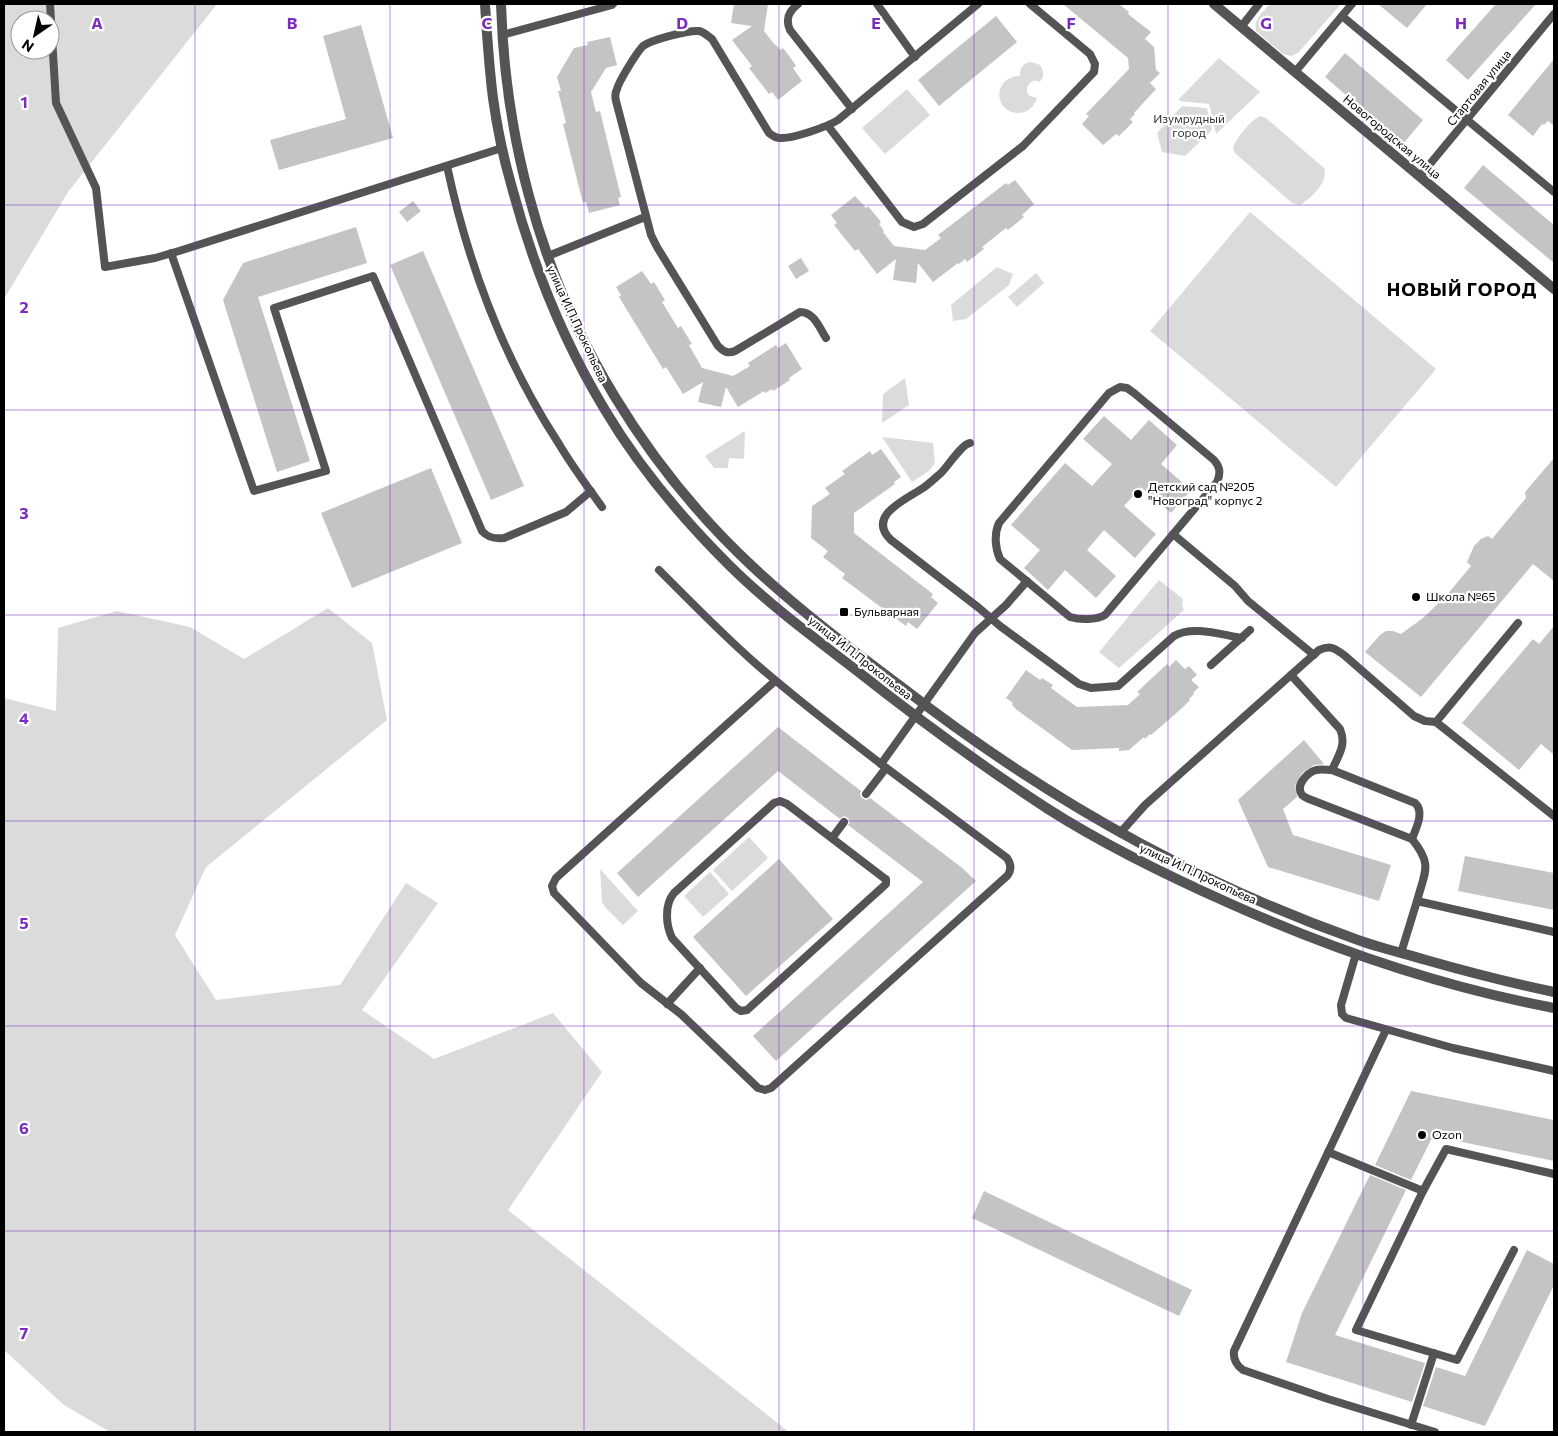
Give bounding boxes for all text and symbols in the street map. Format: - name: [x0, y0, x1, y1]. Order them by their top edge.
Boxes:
- north arrow: [10, 10, 60, 60]
- text: A: [91, 13, 103, 32]
- text: B: [287, 13, 298, 32]
- text: C: [482, 13, 493, 32]
- text: D: [676, 13, 688, 32]
- text: E: [871, 13, 881, 32]
- text: F: [1066, 13, 1076, 32]
- text: G: [1260, 13, 1272, 32]
- text: H: [1455, 13, 1467, 32]
- text: N: [18, 36, 37, 56]
- street label: Стартовая улица: [1443, 47, 1513, 128]
- street label: Новогородская улица: [1341, 91, 1444, 181]
- text: 1: [20, 92, 28, 111]
- park label: Изумрудный город: [1153, 111, 1225, 139]
- street label: улица И.П.Прокопьева: [545, 263, 611, 384]
- district label: НОВЫЙ ГОРОД: [1387, 278, 1537, 300]
- text: 2: [19, 297, 29, 316]
- place label: Детский сад №205 "Новоград" корпус 2: [1148, 479, 1263, 507]
- marker: Детский сад №205 "Новоград" корпус 2: [1132, 488, 1144, 500]
- text: 3: [19, 503, 29, 522]
- place label: Школа №65: [1426, 589, 1496, 603]
- marker: Школа №65: [1410, 591, 1422, 603]
- place label: Бульварная: [854, 604, 919, 618]
- marker: Бульварная: [838, 606, 850, 618]
- street label: улица И.П.Прокопьева: [806, 613, 915, 702]
- text: 4: [19, 708, 29, 727]
- street label: улица И.П.Прокопьева: [1138, 840, 1259, 906]
- text: 5: [19, 913, 29, 932]
- text: 6: [19, 1118, 29, 1137]
- place label: Ozon: [1432, 1127, 1462, 1141]
- marker: Ozon: [1416, 1129, 1428, 1141]
- text: 7: [20, 1323, 29, 1342]

